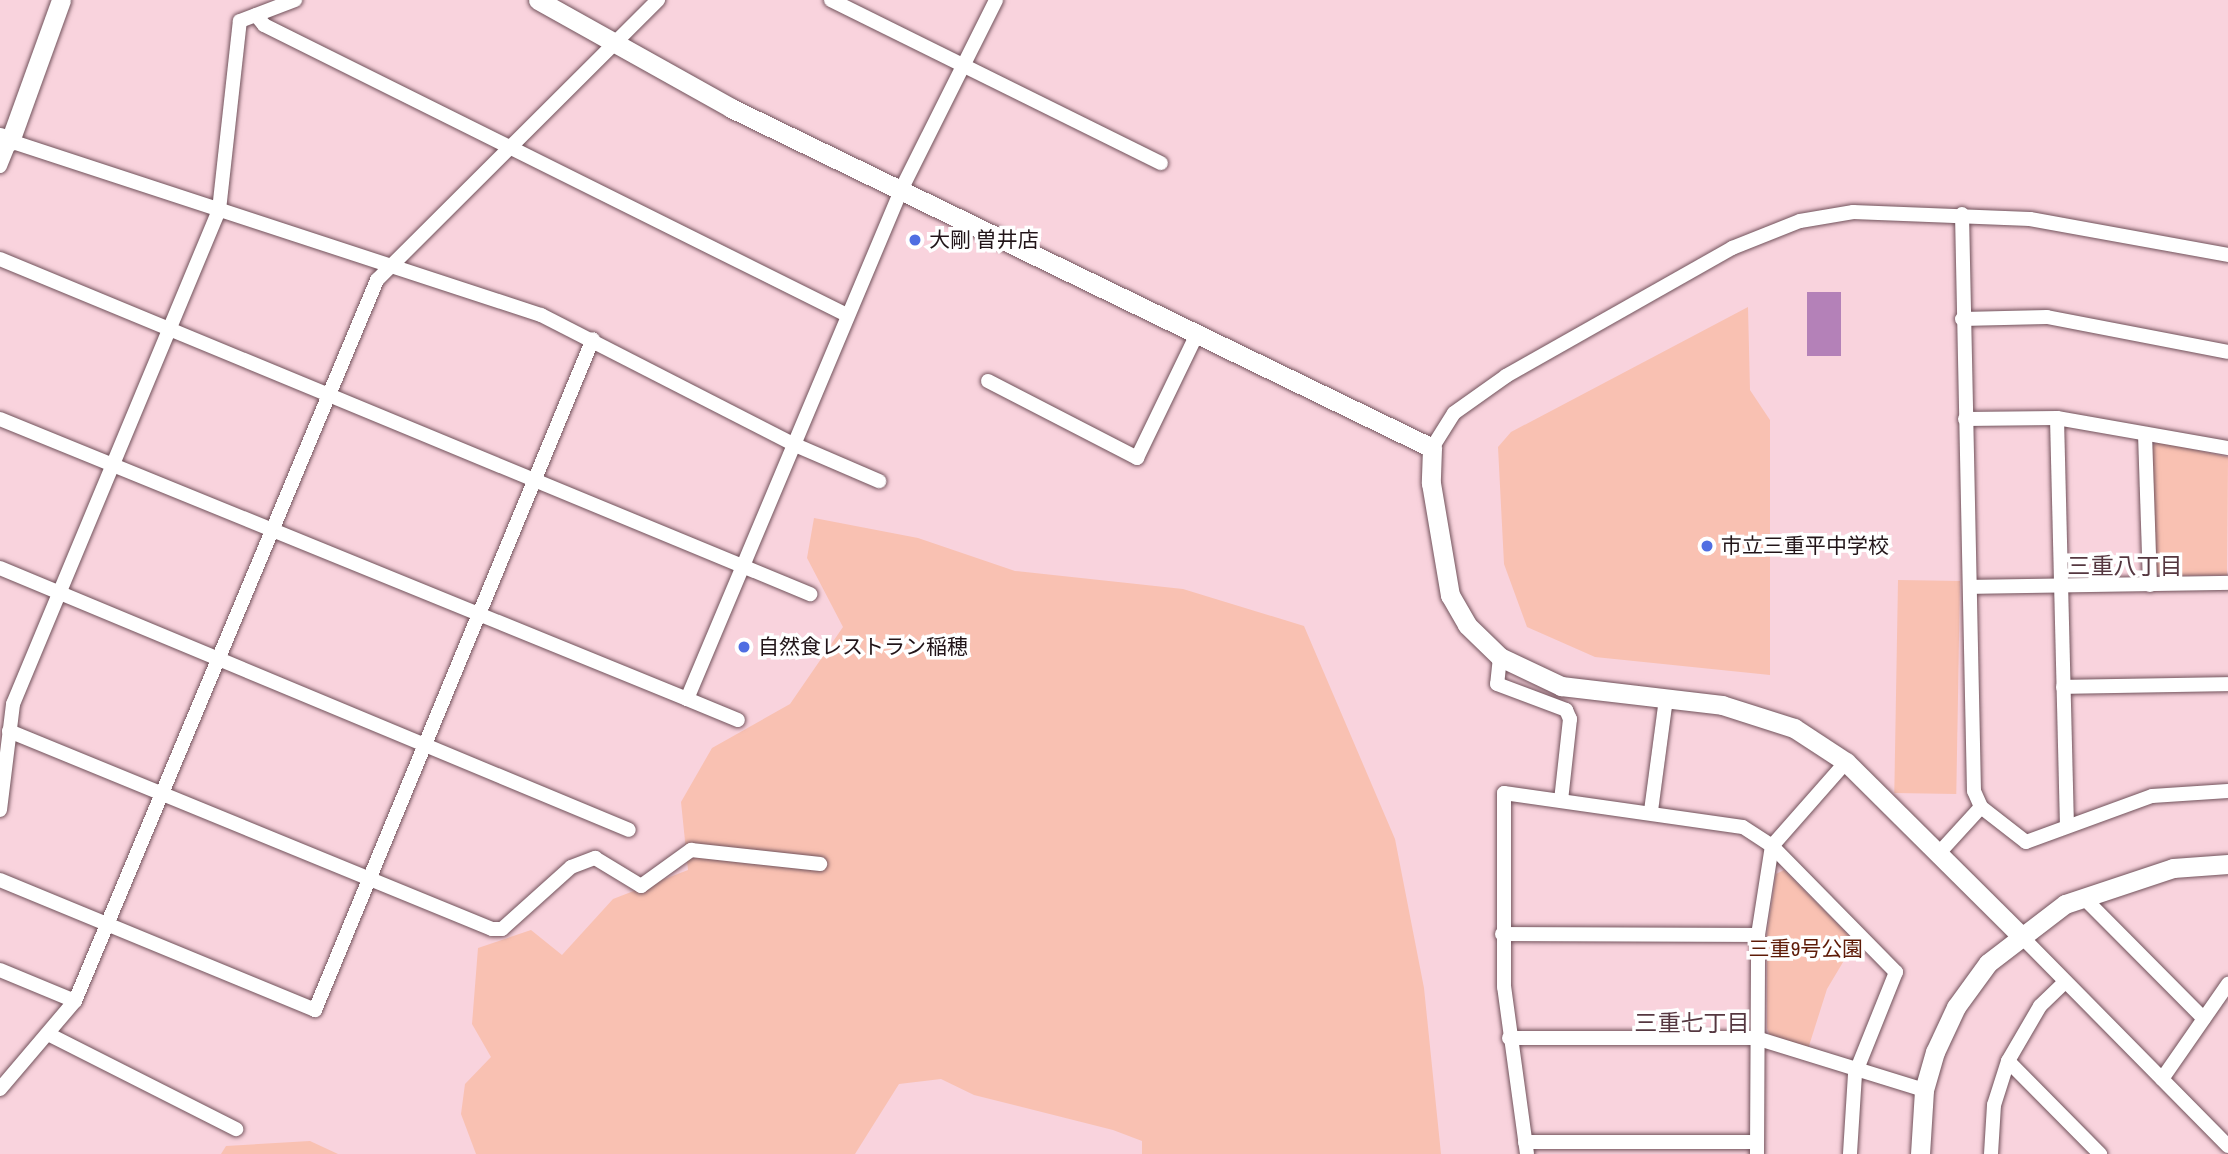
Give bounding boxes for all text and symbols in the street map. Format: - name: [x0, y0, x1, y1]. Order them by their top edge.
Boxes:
- place label: 大剛 曽井店: [929, 227, 1039, 253]
- marker: 大剛 曽井店: [907, 232, 923, 248]
- place label: 市立三重平中学校: [1721, 533, 1889, 559]
- marker: 市立三重平中学校: [1699, 538, 1715, 554]
- district label: 三重八丁目: [2068, 552, 2182, 580]
- place label: 自然食レストラン稲穂: [758, 634, 968, 660]
- marker: 自然食レストラン稲穂: [736, 639, 752, 655]
- park label: 三重9号公園: [1749, 936, 1863, 962]
- district label: 三重七丁目: [1635, 1009, 1749, 1037]

